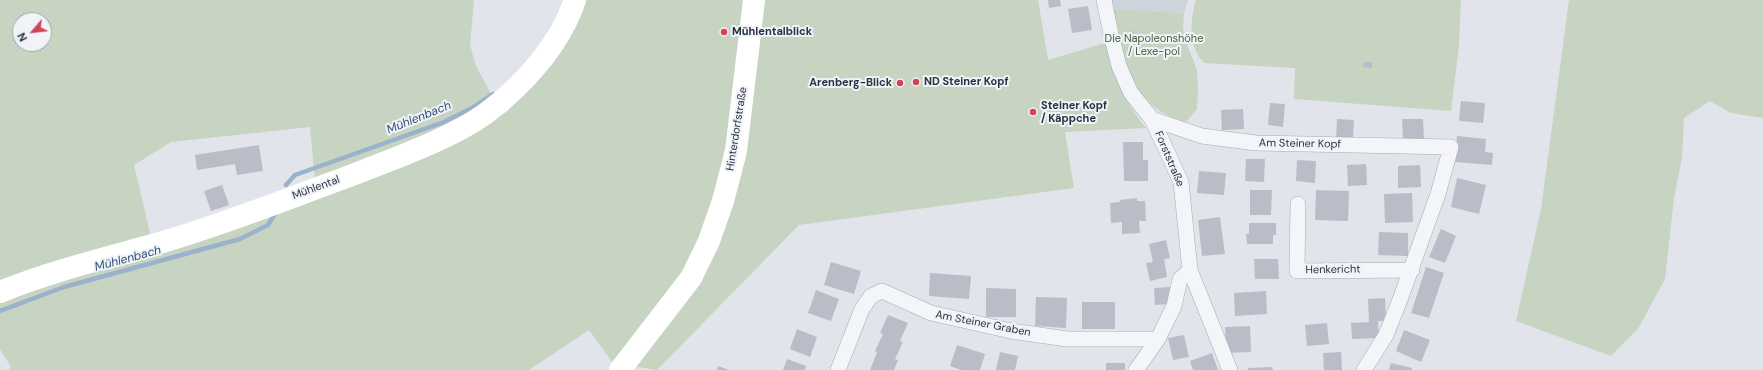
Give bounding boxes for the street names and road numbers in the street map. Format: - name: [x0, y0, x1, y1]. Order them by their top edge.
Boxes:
- street label: Hinterdorfstraße: [724, 86, 750, 172]
- street label: Forststraße: [1151, 129, 1187, 189]
- street label: Am Steiner Kopf: [1259, 137, 1341, 151]
- street label: Mühlental: [290, 173, 342, 203]
- street label: Henkericht: [1305, 263, 1361, 277]
- street label: Am Steiner Graben: [934, 308, 1032, 340]

